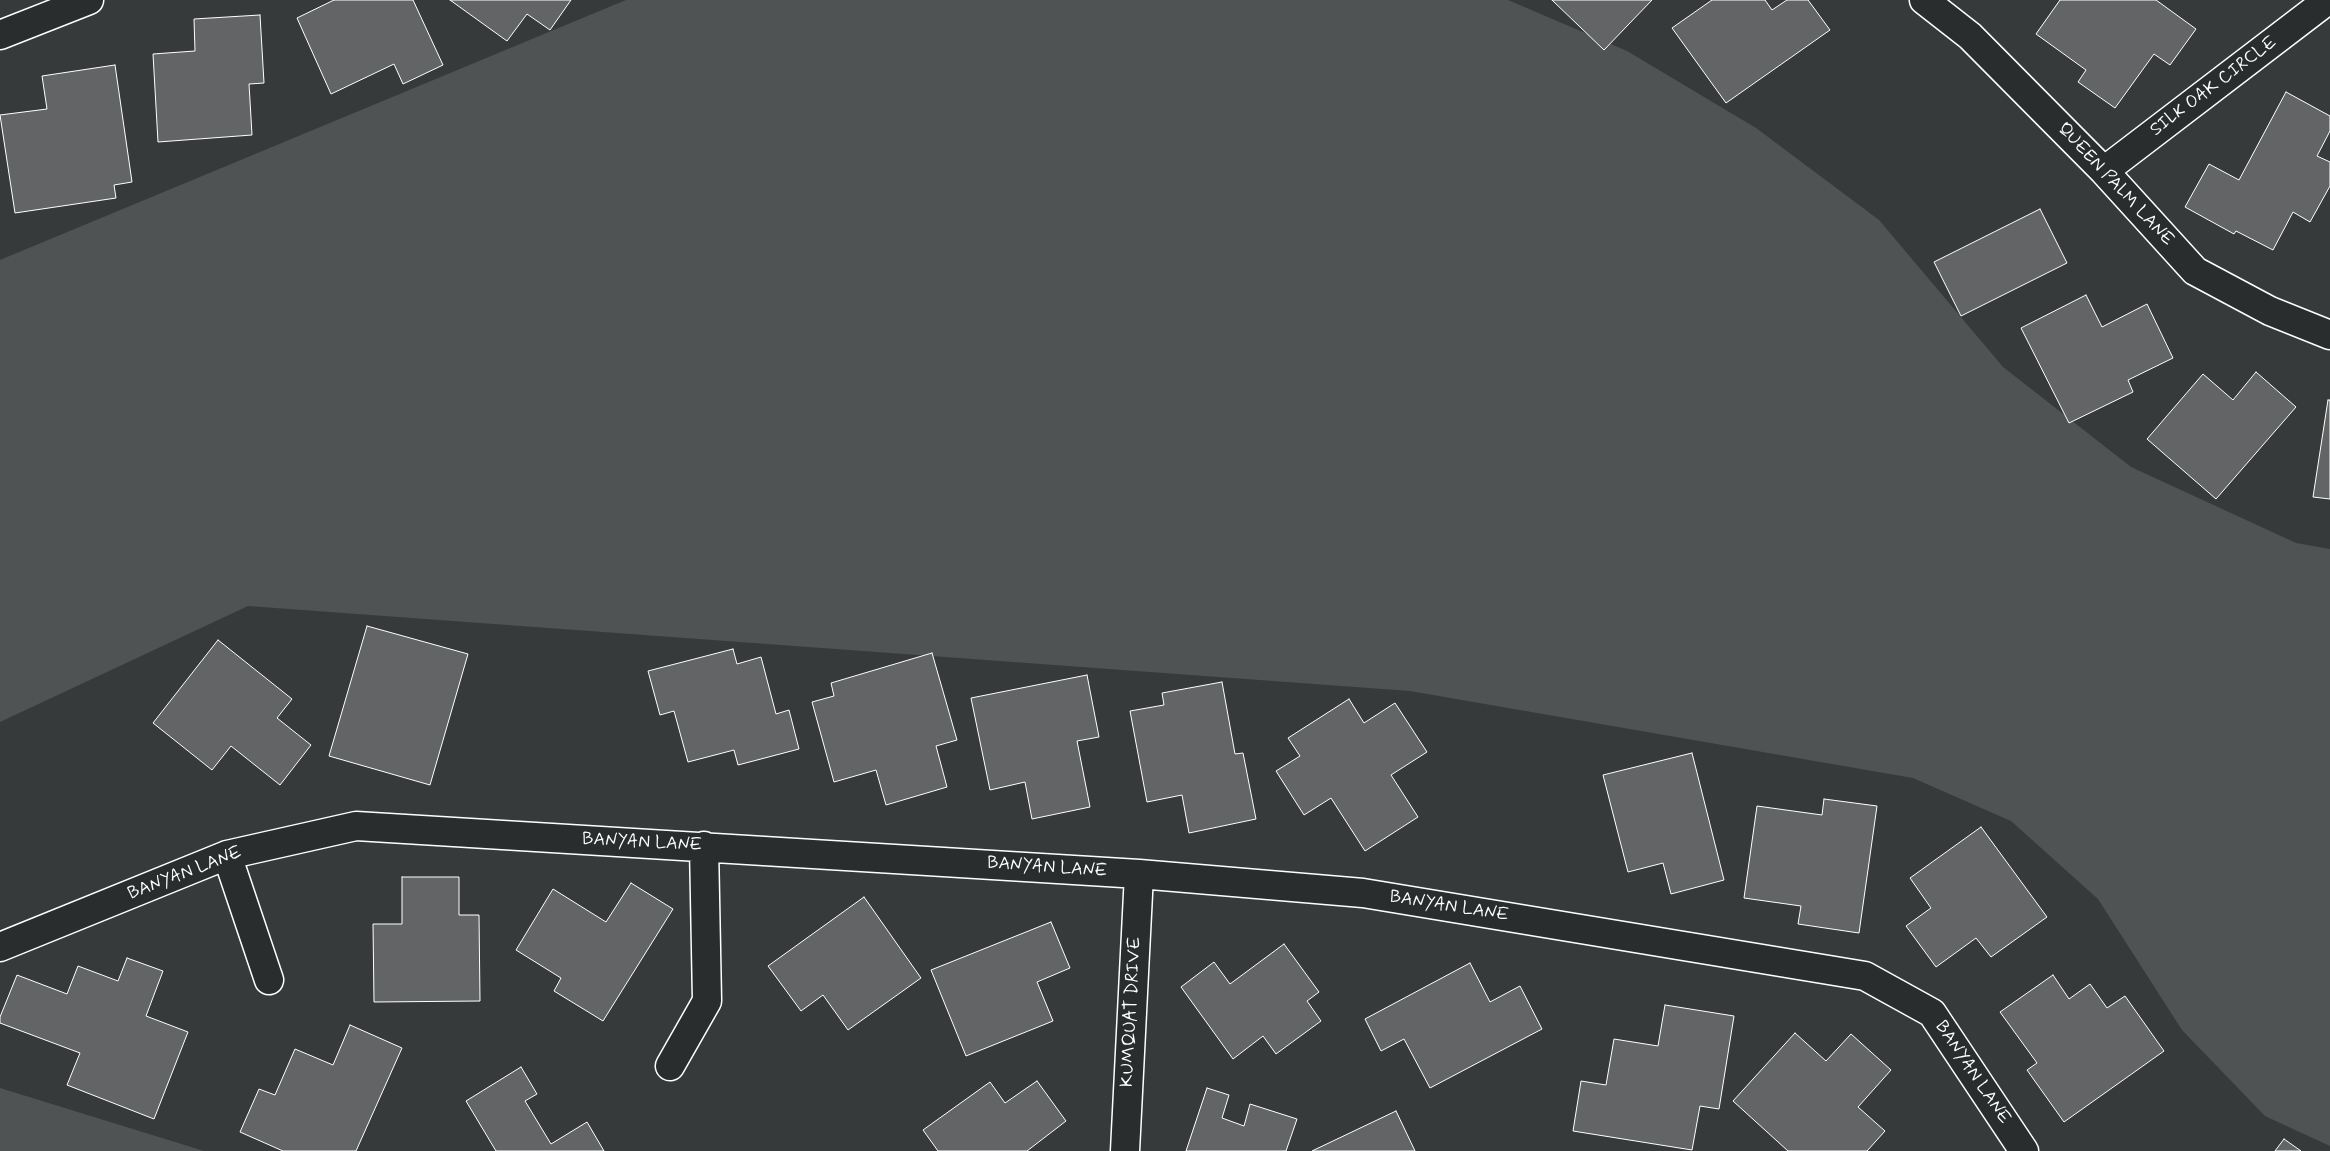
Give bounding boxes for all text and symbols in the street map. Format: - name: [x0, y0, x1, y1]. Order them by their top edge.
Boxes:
- street label: SILK OAK CIRCLE: [2146, 32, 2282, 142]
- street label: QUEEN PALM LANE: [2052, 119, 2178, 251]
- street label: BANYAN LANE: [581, 829, 703, 857]
- street label: BANYAN LANE: [125, 842, 245, 906]
- street label: BANYAN LANE: [986, 853, 1108, 883]
- street label: BANYAN LANE: [1388, 887, 1510, 927]
- street label: KUMQUAT DRIVE: [1117, 936, 1147, 1088]
- street label: BANYAN LANE: [1929, 1017, 2015, 1129]

